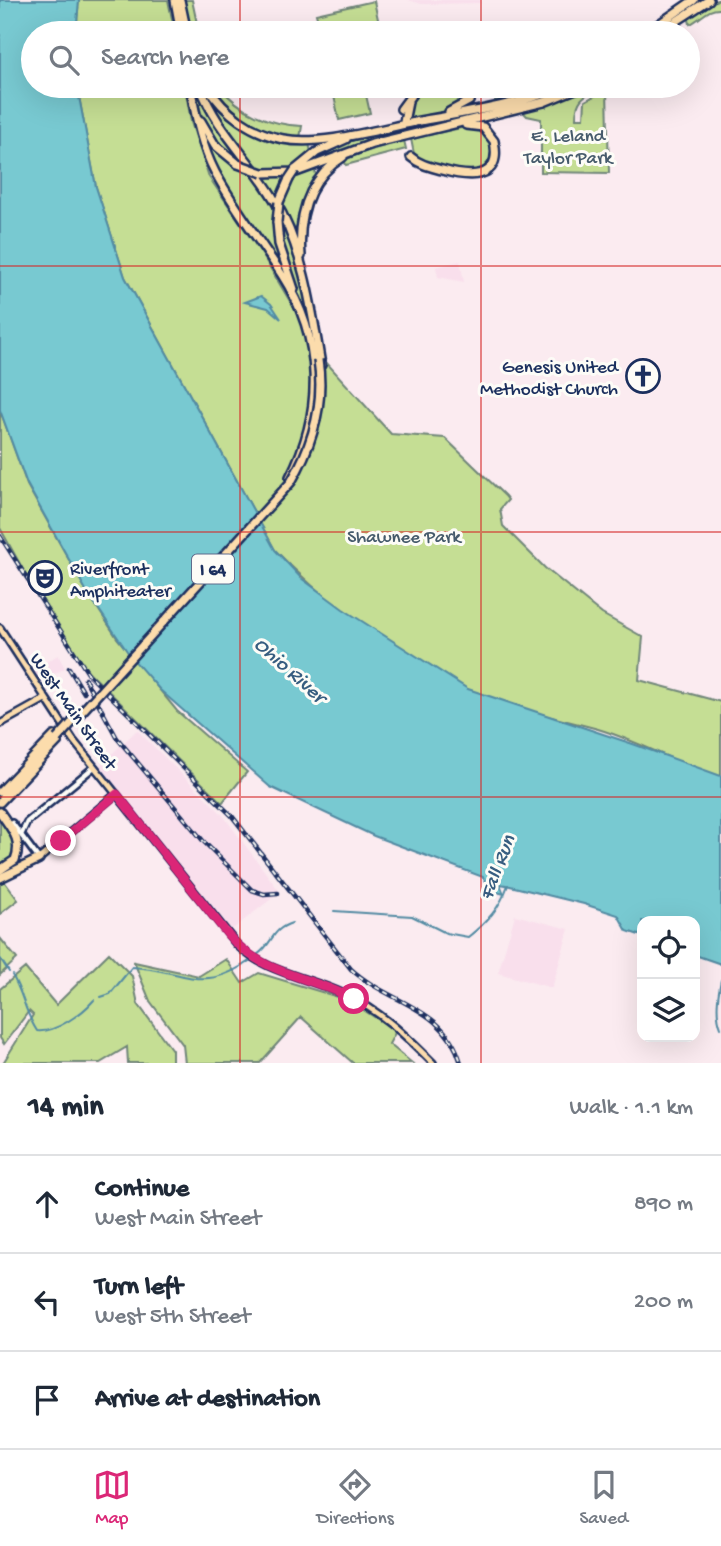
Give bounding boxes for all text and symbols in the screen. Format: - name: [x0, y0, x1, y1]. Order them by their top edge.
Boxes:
- search box: [21, 21, 700, 98]
- icon: search: [45, 41, 83, 79]
- text: Search here: [101, 44, 229, 75]
- park label: E. Leland Taylor Park: [523, 126, 614, 171]
- place label: Genesis United Methodist Church: [480, 357, 620, 402]
- church icon: Genesis United Methodist Church: [624, 357, 662, 395]
- park label: Shawnee Park: [347, 527, 462, 550]
- road number: I 64: [192, 554, 234, 584]
- theatre icon: Riverfront Amphiteater: [26, 559, 64, 597]
- place label: Riverfront Amphiteater: [70, 559, 173, 604]
- water label: Ohio River: [248, 633, 333, 713]
- street label: West Main Street: [23, 649, 122, 777]
- route end: [45, 825, 76, 856]
- water label: Fall Run: [476, 831, 523, 904]
- map controls: [637, 916, 700, 1042]
- button: locate: [637, 916, 700, 979]
- button: layers: [637, 979, 700, 1042]
- route start: [338, 983, 369, 1014]
- text: 14 min: [28, 1091, 103, 1126]
- text: Walk · 1.1 km: [569, 1095, 693, 1122]
- text: Continue: [95, 1175, 189, 1206]
- icon: ahead: [28, 1185, 66, 1223]
- text: 890 m: [634, 1191, 693, 1218]
- text: West Main Street: [95, 1206, 261, 1233]
- text: Turn left: [95, 1273, 183, 1304]
- icon: left: [28, 1283, 66, 1321]
- text: 200 m: [634, 1289, 693, 1316]
- text: West 5th Street: [95, 1304, 250, 1331]
- icon: arrive: [28, 1381, 66, 1419]
- text: Arrive at destination: [95, 1385, 320, 1416]
- tab: Map: [93, 1466, 131, 1531]
- tab: Directions: [317, 1466, 394, 1531]
- tab: Saved: [579, 1466, 628, 1531]

